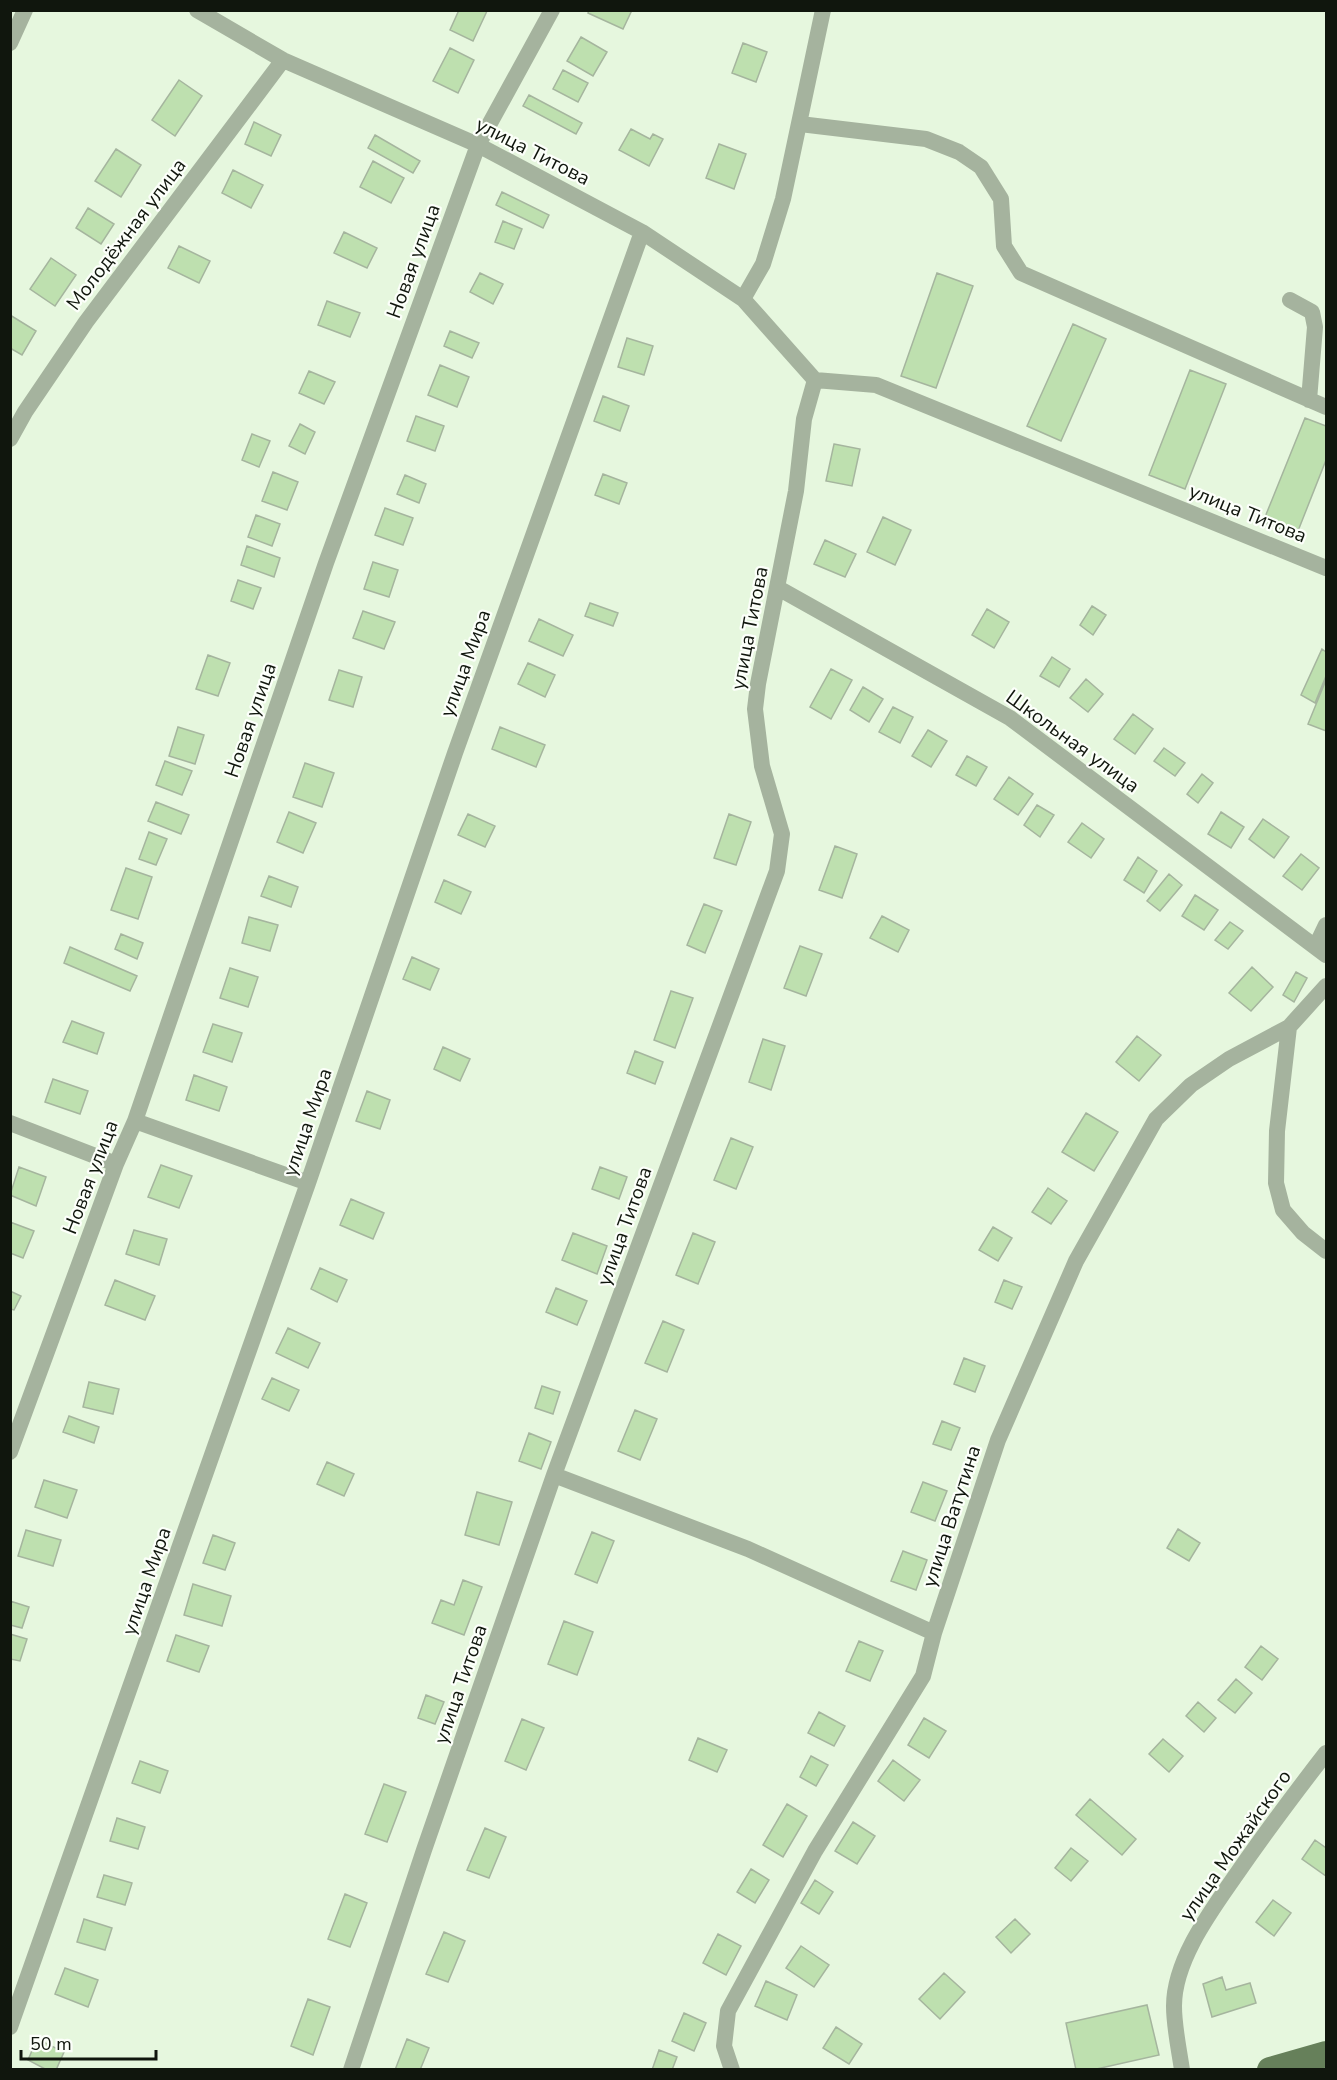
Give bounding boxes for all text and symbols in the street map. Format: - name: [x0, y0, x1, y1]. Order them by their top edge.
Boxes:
- street label: улица Титова: [471, 111, 595, 192]
- street label: Молодёжная улица: [60, 153, 192, 316]
- street label: Новая улица: [380, 200, 447, 322]
- street label: улица Титова: [1185, 478, 1311, 549]
- street label: улица Титова: [724, 564, 775, 692]
- street label: улица Мира: [434, 606, 497, 721]
- street label: Новая улица: [218, 659, 283, 781]
- street label: Школьная улица: [1000, 684, 1145, 799]
- street label: улица Мира: [276, 1065, 339, 1180]
- street label: Новая улица: [56, 1116, 125, 1238]
- street label: улица Титова: [590, 1163, 659, 1290]
- street label: улица Ватутина: [916, 1442, 987, 1591]
- street label: улица Мира: [115, 1524, 178, 1639]
- street label: улица Титова: [427, 1621, 494, 1748]
- street label: улица Можайского: [1173, 1764, 1298, 1926]
- scale bar: [21, 2023, 156, 2061]
- text: 50 m: [30, 2032, 72, 2056]

